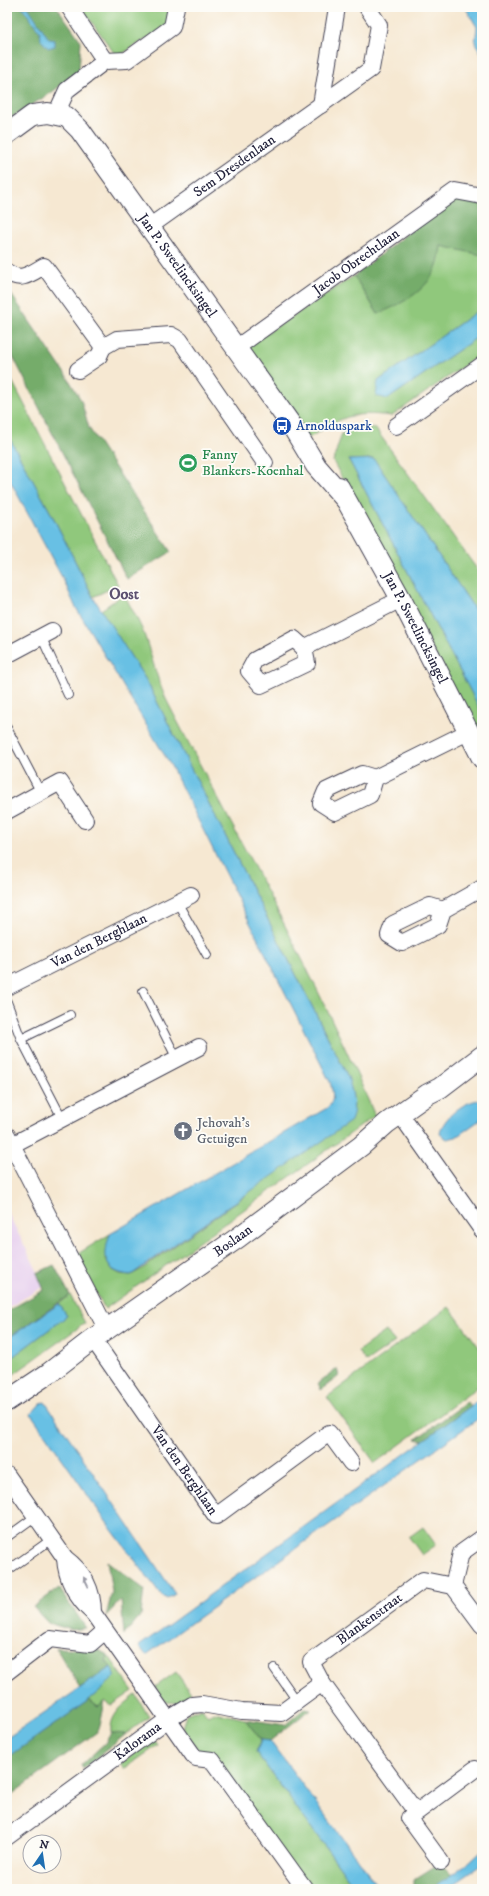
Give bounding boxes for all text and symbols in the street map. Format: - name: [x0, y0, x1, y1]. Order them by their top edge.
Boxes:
- street label: Sem Dresdenlaan: [190, 130, 280, 201]
- street label: Jan P. Sweelincksingel: [133, 209, 221, 322]
- street label: Jacob Obrechtlaan: [308, 224, 404, 300]
- bus stop icon: Arnolduspark: [271, 415, 293, 437]
- place label: Arnolduspark: [296, 417, 372, 435]
- place label: Fanny Blankers-Koenhal: [202, 446, 304, 480]
- sports icon: Fanny Blankers-Koenhal: [177, 452, 199, 474]
- street label: Jan P. Sweelincksingel: [378, 567, 452, 687]
- district label: Oost: [109, 584, 140, 604]
- street label: Van den Berghlaan: [47, 909, 151, 973]
- place label: Jehovah's Getuigen: [195, 1114, 250, 1148]
- church icon: Jehovah's Getuigen: [172, 1120, 194, 1142]
- street label: Boslaan: [210, 1221, 257, 1261]
- street label: Van den Berghlaan: [146, 1421, 222, 1519]
- one-way arrow: [83, 1576, 89, 1588]
- street label: Blankenstraat: [333, 1589, 406, 1649]
- street label: Kalorama: [111, 1718, 165, 1765]
- north arrow: [22, 1834, 62, 1874]
- text: N: [38, 1837, 50, 1853]

